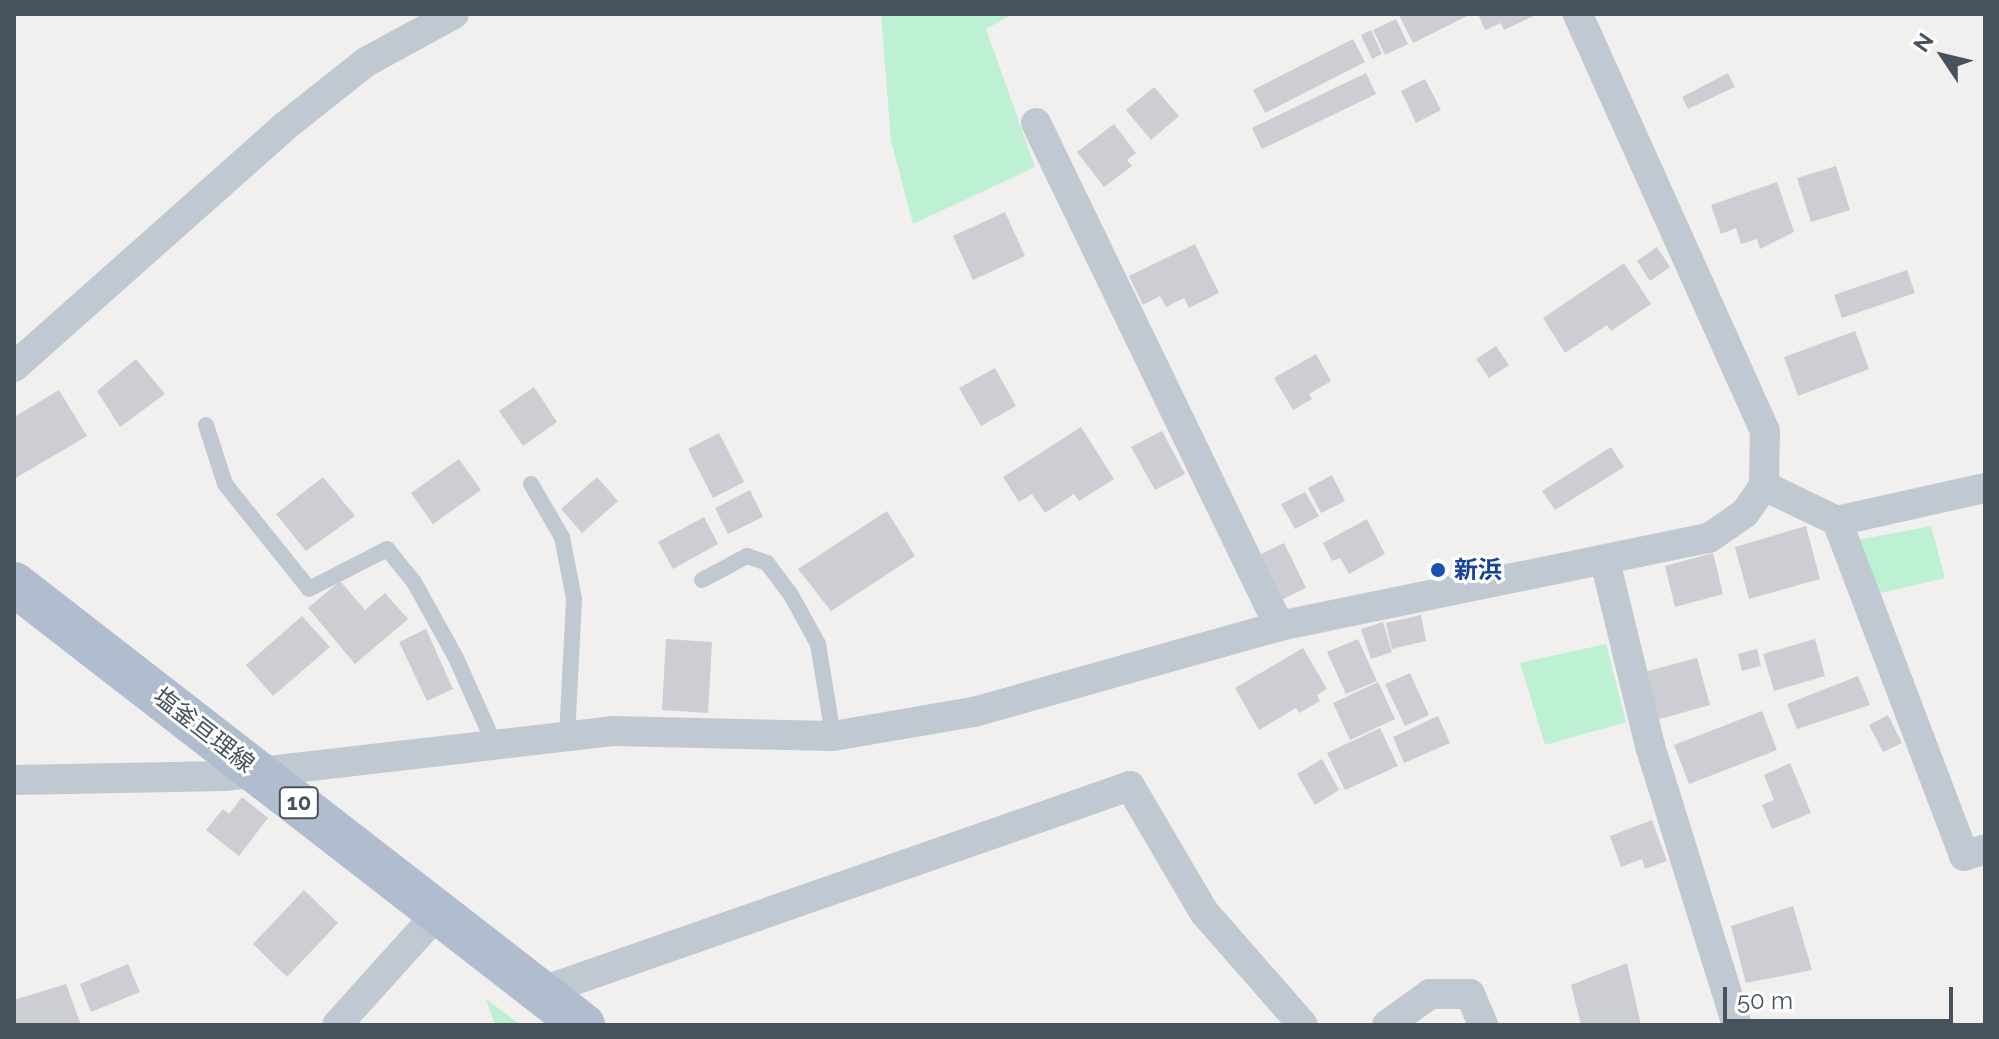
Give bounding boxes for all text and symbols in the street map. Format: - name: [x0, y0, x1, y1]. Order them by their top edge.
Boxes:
- north arrow: [1903, 16, 1983, 96]
- text: N: [1908, 28, 1939, 57]
- place label: 新浜: [1454, 556, 1502, 584]
- marker: 新浜: [1429, 561, 1447, 579]
- street label: 塩釜亘理線: [148, 682, 260, 778]
- road number: 10: [277, 785, 321, 821]
- scale bar: [1727, 971, 1957, 1021]
- text: 50 m: [1737, 986, 1793, 1015]

